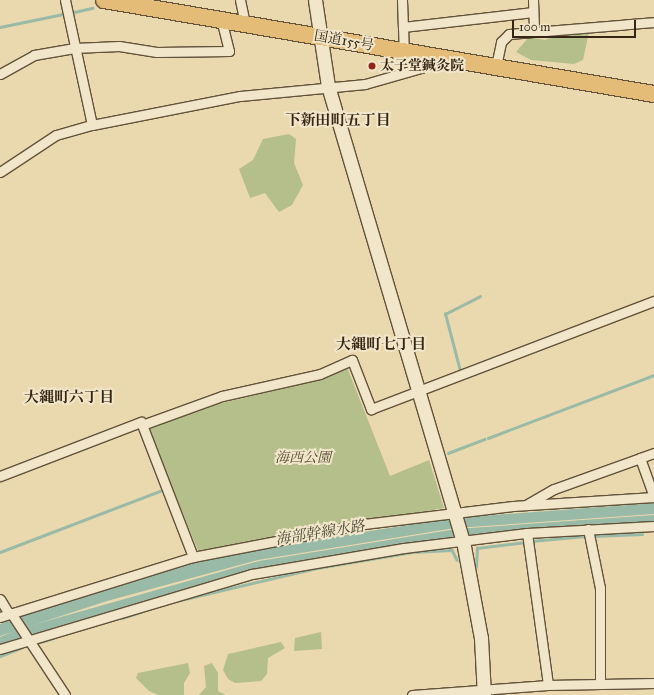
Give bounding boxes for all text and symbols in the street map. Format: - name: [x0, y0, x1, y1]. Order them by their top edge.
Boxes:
- scale bar: [514, 12, 638, 38]
- text: 100 m: [519, 20, 550, 34]
- street label: 国道155号: [313, 27, 375, 55]
- place label: 太子堂鍼灸院: [380, 58, 464, 74]
- marker: 太子堂鍼灸院: [367, 61, 377, 71]
- district label: 下新田町五丁目: [286, 112, 390, 130]
- district label: 大縄町七丁目: [336, 336, 426, 354]
- district label: 大縄町六丁目: [24, 389, 114, 407]
- park label: 海西公園: [275, 450, 331, 466]
- water label: 海部幹線水路: [274, 517, 366, 549]

